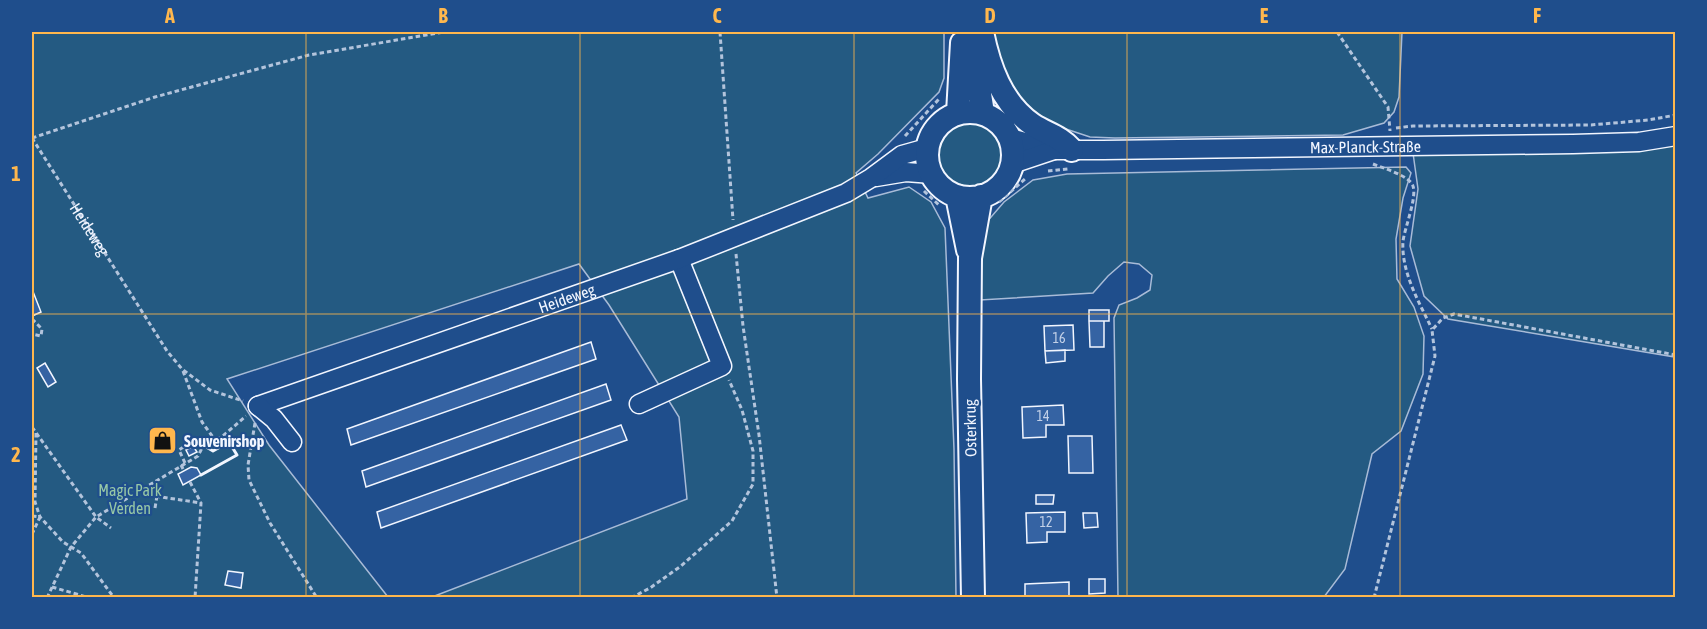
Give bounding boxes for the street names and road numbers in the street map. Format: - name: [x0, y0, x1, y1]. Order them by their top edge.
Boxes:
- street label: Max-Planck-Straße: [1310, 137, 1421, 156]
- street label: Heideweg: [67, 200, 113, 259]
- street label: Heideweg: [536, 280, 598, 316]
- street label: Osterkrug: [960, 399, 981, 457]

